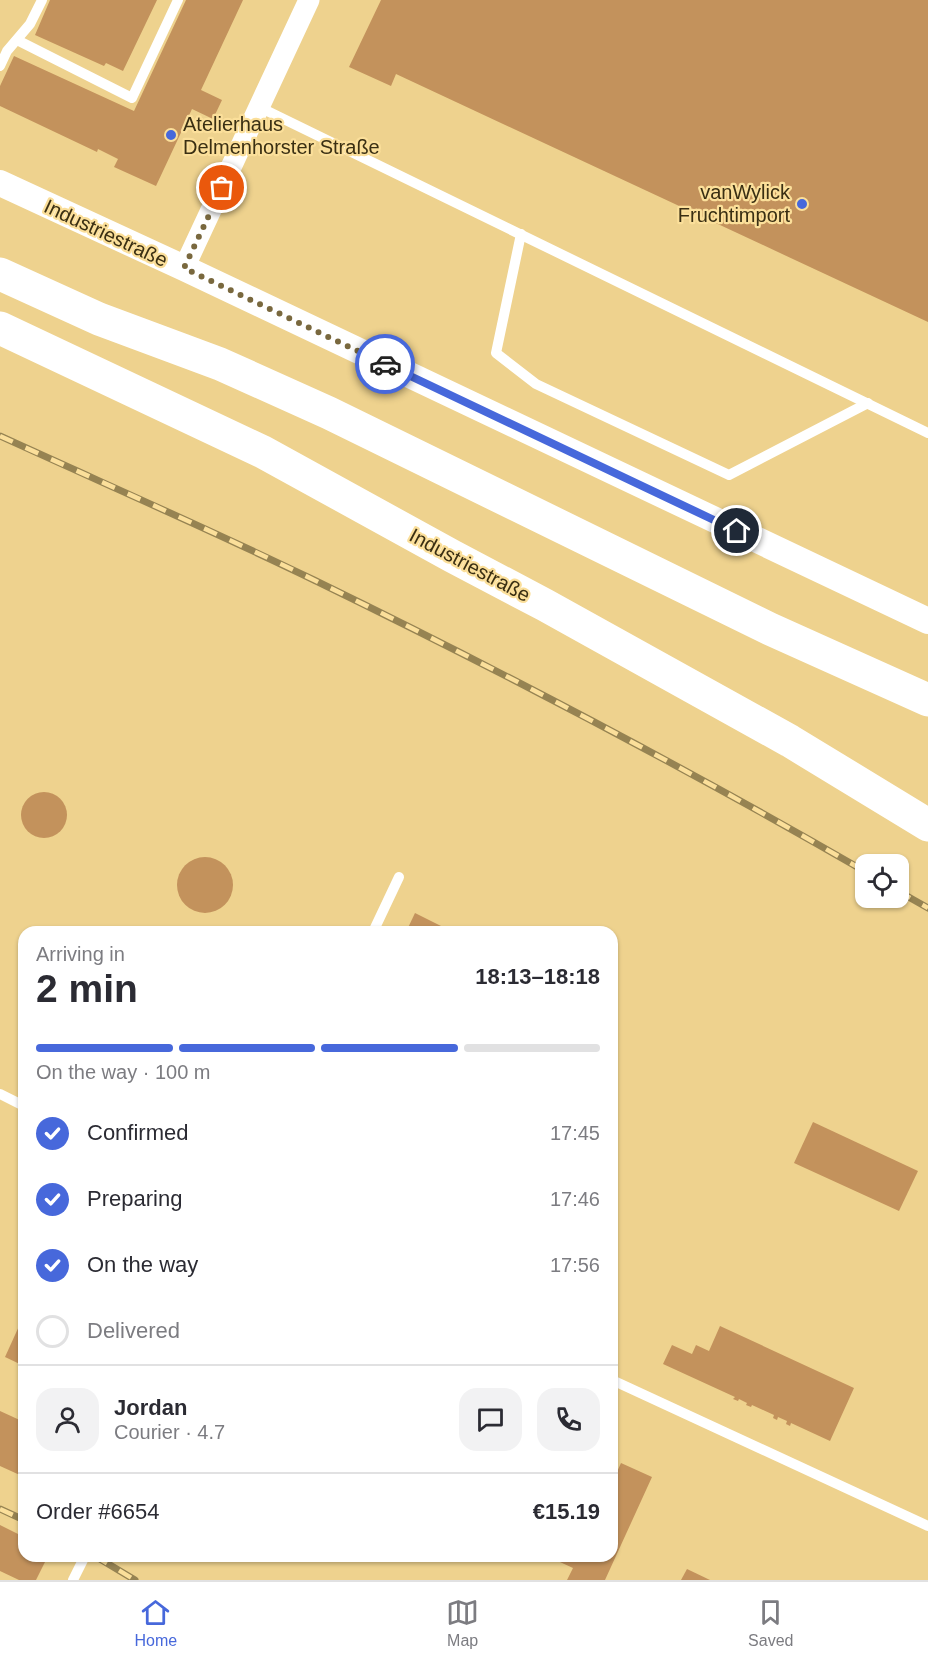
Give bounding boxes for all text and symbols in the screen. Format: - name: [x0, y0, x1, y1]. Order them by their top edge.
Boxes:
- place label: Atelierhaus Delmenhorster Straße: [183, 113, 380, 158]
- marker: Atelierhaus Delmenhorster Straße: [164, 128, 178, 142]
- pin: [196, 162, 247, 213]
- icon: bag: [205, 171, 238, 204]
- place label: vanWylick Fruchtimport: [678, 181, 791, 226]
- street label: Industriestraße: [41, 195, 171, 271]
- marker: vanWylick Fruchtimport: [795, 197, 809, 211]
- courier: [355, 334, 415, 394]
- icon: car: [369, 348, 402, 381]
- pin: [711, 505, 762, 556]
- icon: home: [720, 514, 753, 547]
- street label: Industriestraße: [406, 524, 534, 606]
- map controls: [855, 854, 909, 908]
- button: locate: [855, 854, 909, 908]
- text: Arriving in: [36, 943, 125, 965]
- text: 18:13–18:18: [475, 964, 600, 989]
- text: 2 min: [36, 967, 138, 1010]
- text: On the way · 100 m: [36, 1061, 211, 1083]
- icon: check: [36, 1117, 69, 1150]
- text: Confirmed: [87, 1120, 188, 1145]
- text: 17:45: [550, 1122, 600, 1144]
- icon: check: [36, 1183, 69, 1216]
- text: Preparing: [87, 1186, 182, 1211]
- text: 17:46: [550, 1188, 600, 1210]
- icon: check: [36, 1249, 69, 1282]
- text: On the way: [87, 1252, 198, 1277]
- text: 17:56: [550, 1254, 600, 1276]
- text: Delivered: [87, 1318, 180, 1343]
- button: person: [36, 1388, 99, 1451]
- button: chat: [459, 1388, 522, 1451]
- button: phone: [537, 1388, 600, 1451]
- text: Jordan: [114, 1395, 187, 1420]
- text: Courier · 4.7: [114, 1421, 225, 1443]
- text: Order #6654: [36, 1499, 160, 1524]
- text: €15.19: [533, 1499, 600, 1524]
- tab: Home: [134, 1596, 177, 1650]
- tab: Map: [446, 1596, 479, 1650]
- tab: Saved: [748, 1596, 793, 1650]

